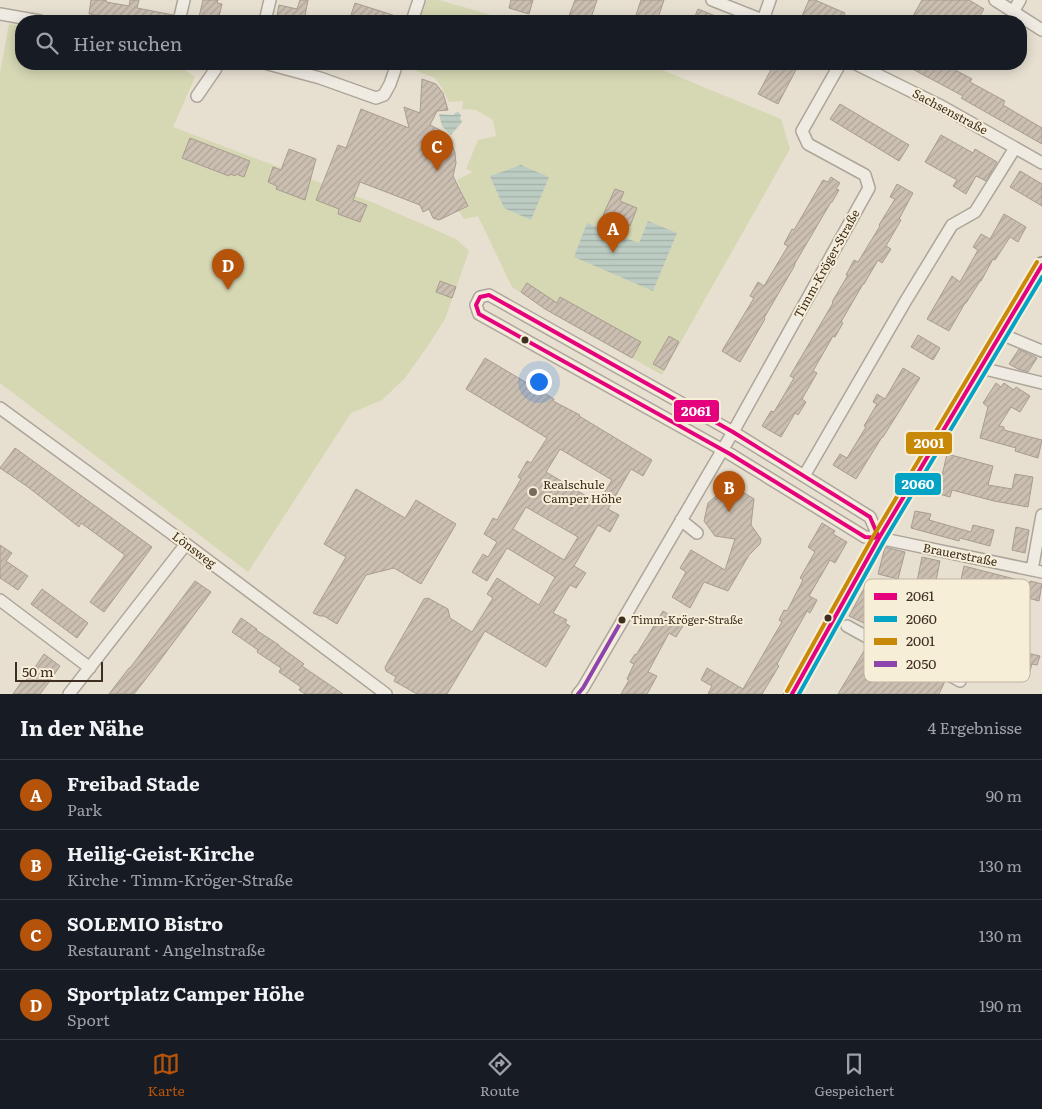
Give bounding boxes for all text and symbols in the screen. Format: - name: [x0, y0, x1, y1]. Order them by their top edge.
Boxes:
- search box: [15, 15, 1027, 70]
- icon: search: [33, 29, 61, 57]
- text: Hier suchen: [73, 29, 182, 57]
- street label: Sachsenstraße: [910, 84, 991, 139]
- pin: C: [421, 130, 453, 171]
- street label: Timm-Kröger-Straße: [789, 206, 864, 321]
- pin: A: [597, 212, 629, 253]
- pin: D: [212, 249, 244, 290]
- unlabelled marker: [520, 335, 530, 345]
- your location: [526, 369, 552, 395]
- line badge: 2061: [673, 399, 720, 423]
- text: 2061: [681, 400, 711, 420]
- line badge: 2001: [905, 431, 953, 455]
- text: 2001: [914, 432, 944, 452]
- pin: B: [713, 471, 745, 512]
- line badge: 2060: [894, 472, 942, 496]
- text: 2060: [902, 473, 935, 493]
- place label: Realschule Camper Höhe: [543, 475, 622, 507]
- marker: Realschule Camper Höhe: [527, 486, 539, 498]
- street label: Lönsweg: [169, 527, 221, 572]
- street label: Brauerstraße: [921, 538, 999, 570]
- legend: [864, 579, 1030, 682]
- text: 2061: [906, 585, 935, 605]
- text: 2060: [906, 608, 937, 628]
- place label: Timm-Kröger-Straße: [631, 611, 743, 627]
- unlabelled marker: [823, 613, 833, 623]
- marker: Timm-Kröger-Straße: [617, 615, 627, 625]
- text: 2001: [906, 630, 935, 650]
- text: 2050: [906, 653, 936, 673]
- scale bar: [15, 659, 102, 682]
- text: 50 m: [22, 661, 54, 681]
- text: In der Nähe: [20, 711, 144, 742]
- text: 4 Ergebnisse: [928, 715, 1022, 739]
- text: Freibad Stade: [67, 769, 200, 797]
- text: A: [30, 783, 42, 807]
- text: 90 m: [986, 783, 1022, 807]
- text: Park: [67, 797, 102, 821]
- text: Heilig-Geist-Kirche: [67, 839, 255, 867]
- text: B: [30, 853, 42, 877]
- text: 130 m: [979, 853, 1022, 877]
- text: Kirche · Timm-Kröger-Straße: [67, 867, 293, 891]
- text: SOLEMIO Bistro: [67, 909, 223, 937]
- text: C: [30, 923, 42, 947]
- text: 130 m: [979, 923, 1022, 947]
- text: Restaurant · Angelnstraße: [67, 937, 265, 961]
- text: Sportplatz Camper Höhe: [67, 979, 305, 1007]
- text: D: [30, 993, 42, 1017]
- text: 190 m: [979, 993, 1022, 1017]
- text: Sport: [67, 1007, 110, 1031]
- tab: Karte: [148, 1050, 185, 1100]
- tab: Route: [480, 1050, 519, 1100]
- tab: Gespeichert: [814, 1050, 894, 1100]

